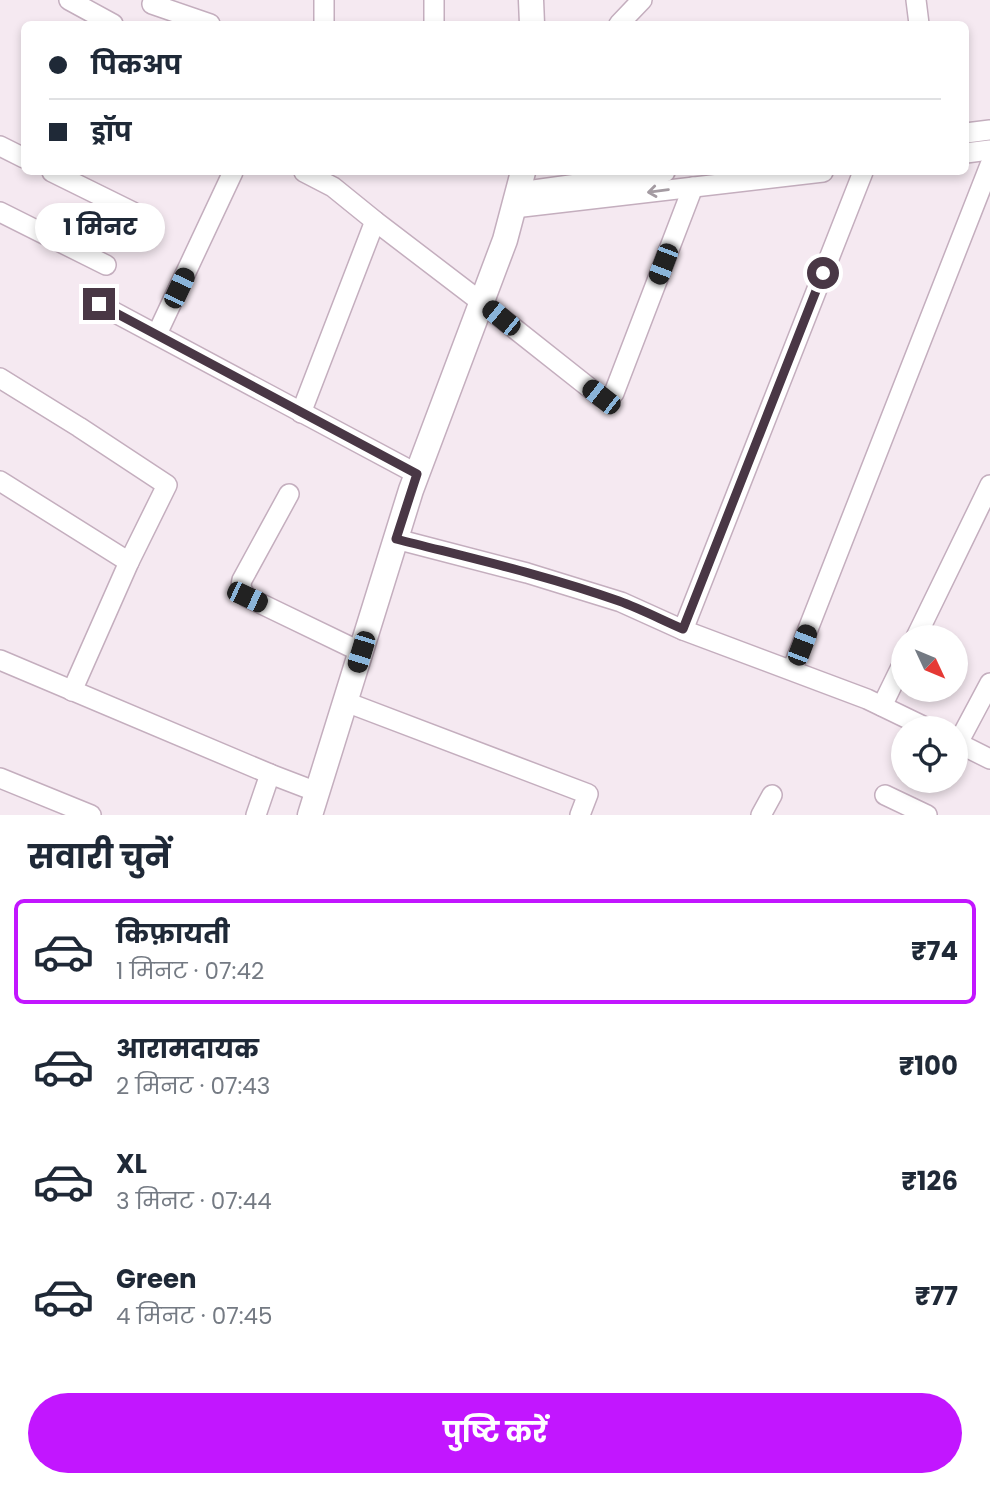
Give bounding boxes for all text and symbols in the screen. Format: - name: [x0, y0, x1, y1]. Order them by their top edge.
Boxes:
- text: पिकअप: [91, 47, 181, 83]
- text: ड्रॉप: [91, 114, 132, 150]
- one-way arrow: [648, 185, 670, 198]
- callout: 1 मिनट: [34, 202, 164, 252]
- text: 1 मिनट: [63, 211, 137, 243]
- car: [646, 241, 681, 287]
- route start: [807, 257, 839, 289]
- car: [161, 265, 198, 311]
- route end: [83, 288, 115, 320]
- car: [479, 297, 524, 339]
- car: [578, 376, 625, 418]
- car: [224, 579, 271, 615]
- car: [785, 622, 820, 668]
- north arrow: [891, 625, 968, 702]
- map controls: [891, 625, 968, 793]
- car: [345, 629, 378, 675]
- button: locate: [891, 716, 968, 793]
- text: सवारी चुनें: [28, 834, 170, 879]
- text: किफ़ायती: [116, 916, 230, 952]
- icon: car: [32, 920, 95, 983]
- text: ₹74: [911, 933, 958, 969]
- text: 1 मिनट · 07:42: [116, 955, 264, 987]
- text: आरामदायक: [116, 1031, 259, 1067]
- icon: car: [32, 1035, 95, 1098]
- text: ₹100: [899, 1048, 958, 1084]
- text: 2 मिनट · 07:43: [116, 1070, 270, 1102]
- text: XL: [116, 1146, 147, 1182]
- icon: car: [32, 1150, 95, 1213]
- text: ₹126: [901, 1163, 958, 1199]
- text: 3 मिनट · 07:44: [116, 1185, 272, 1217]
- text: Green: [116, 1261, 197, 1297]
- icon: car: [32, 1265, 95, 1328]
- text: ₹77: [915, 1278, 958, 1314]
- text: 4 मिनट · 07:45: [116, 1300, 273, 1332]
- button: पुष्टि करें: [28, 1393, 962, 1473]

